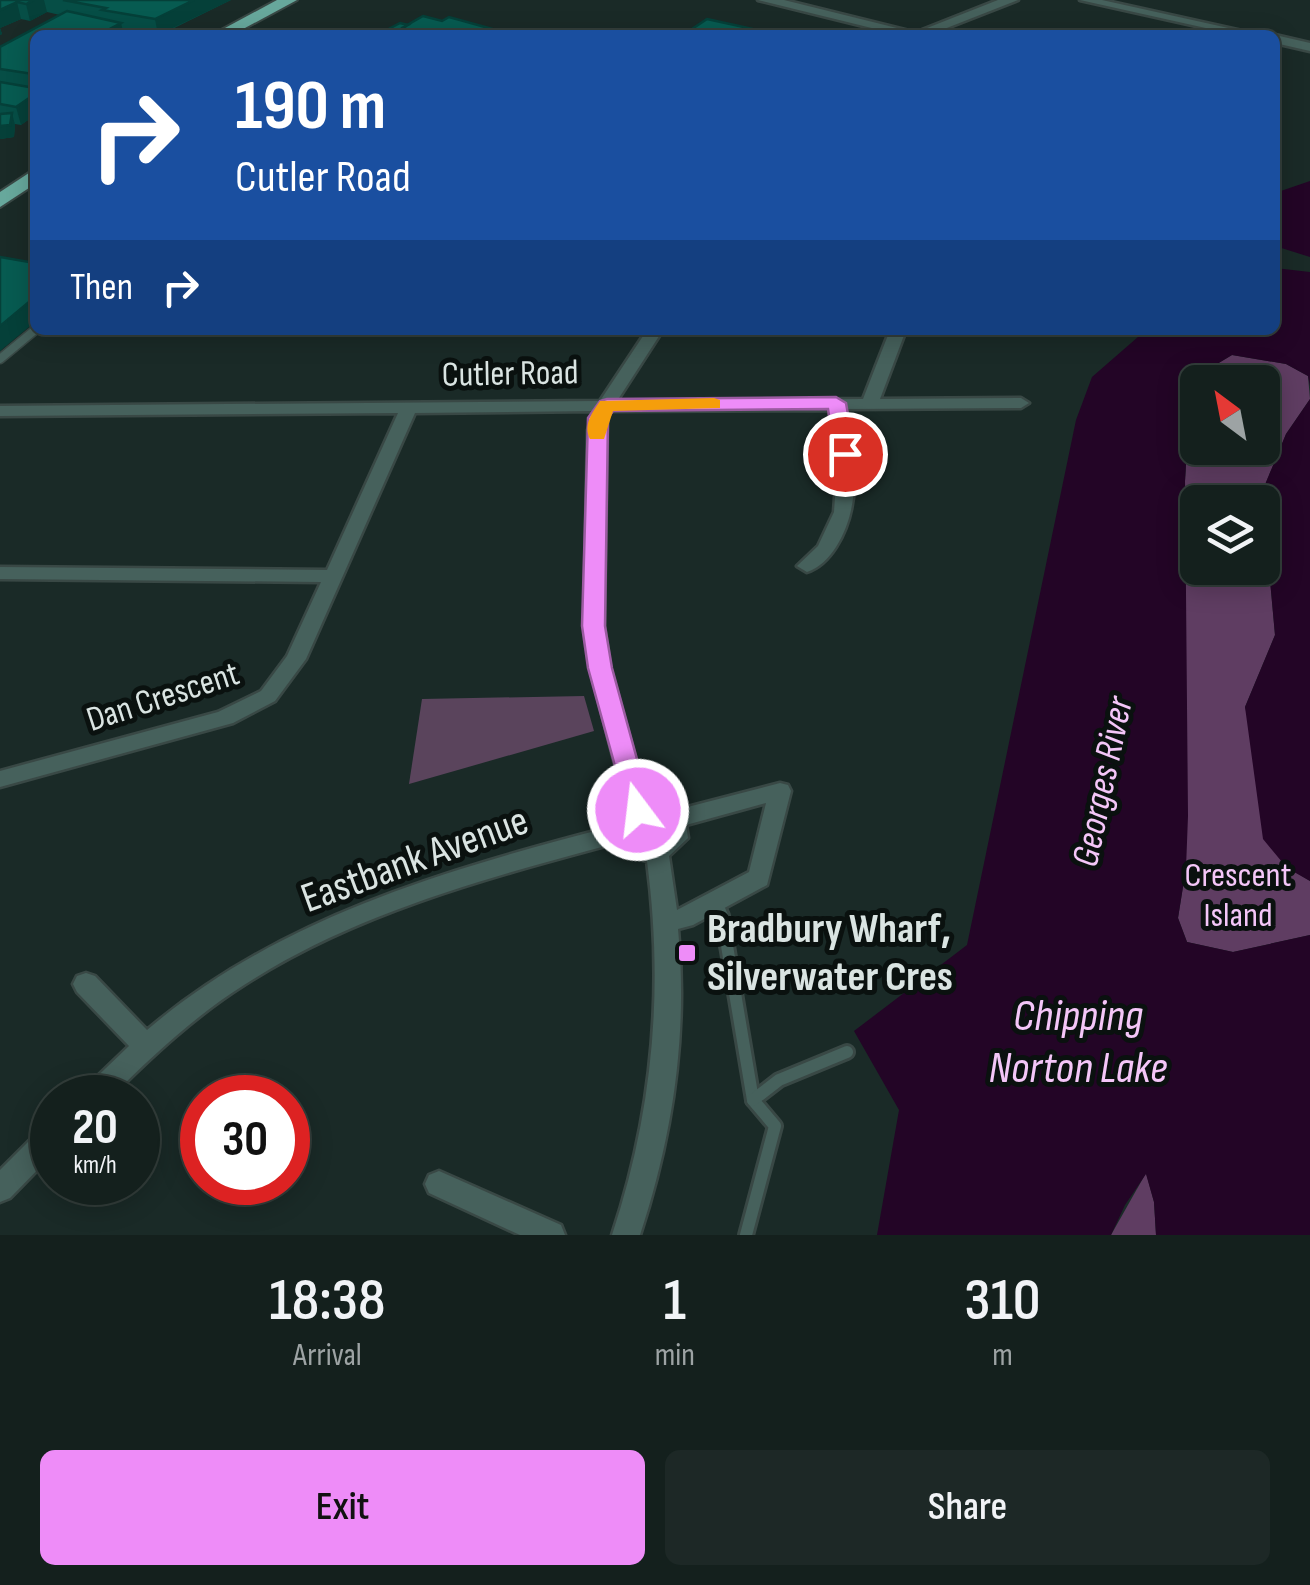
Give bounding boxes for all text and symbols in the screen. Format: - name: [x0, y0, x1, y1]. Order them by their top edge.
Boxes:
- text: 190 m: [235, 65, 386, 149]
- icon: right: [70, 70, 200, 200]
- text: Cutler Road: [235, 150, 411, 205]
- icon: right: [153, 260, 208, 315]
- text: Then: [70, 265, 133, 310]
- street label: Cutler Road: [441, 351, 579, 397]
- north arrow: [1180, 365, 1280, 465]
- map controls: [1180, 365, 1280, 585]
- pin: [803, 412, 888, 497]
- icon: arrive: [818, 427, 873, 482]
- button: layers: [1180, 485, 1280, 585]
- street label: Dan Crescent: [81, 652, 245, 742]
- water label: Georges River: [1063, 692, 1143, 871]
- position arrow: [586, 758, 690, 862]
- street label: Eastbank Avenue: [295, 795, 535, 925]
- park label: Crescent Island: [1185, 854, 1291, 937]
- place label: Bradbury Wharf, Silverwater Cres: [707, 904, 953, 1003]
- marker: Bradbury Wharf, Silverwater Cres: [676, 942, 698, 964]
- water label: Chipping Norton Lake: [989, 989, 1167, 1096]
- speed limit sign: 30: [180, 1075, 310, 1205]
- text: 20: [72, 1098, 118, 1158]
- text: km/h: [73, 1150, 117, 1181]
- text: 18:38: [269, 1265, 385, 1337]
- text: 1: [664, 1265, 686, 1337]
- text: 310: [964, 1265, 1041, 1337]
- text: Arrival: [293, 1336, 362, 1375]
- text: min: [655, 1336, 695, 1375]
- text: m: [992, 1336, 1013, 1375]
- button: Exit: [40, 1450, 645, 1565]
- button: Share: [665, 1450, 1270, 1565]

